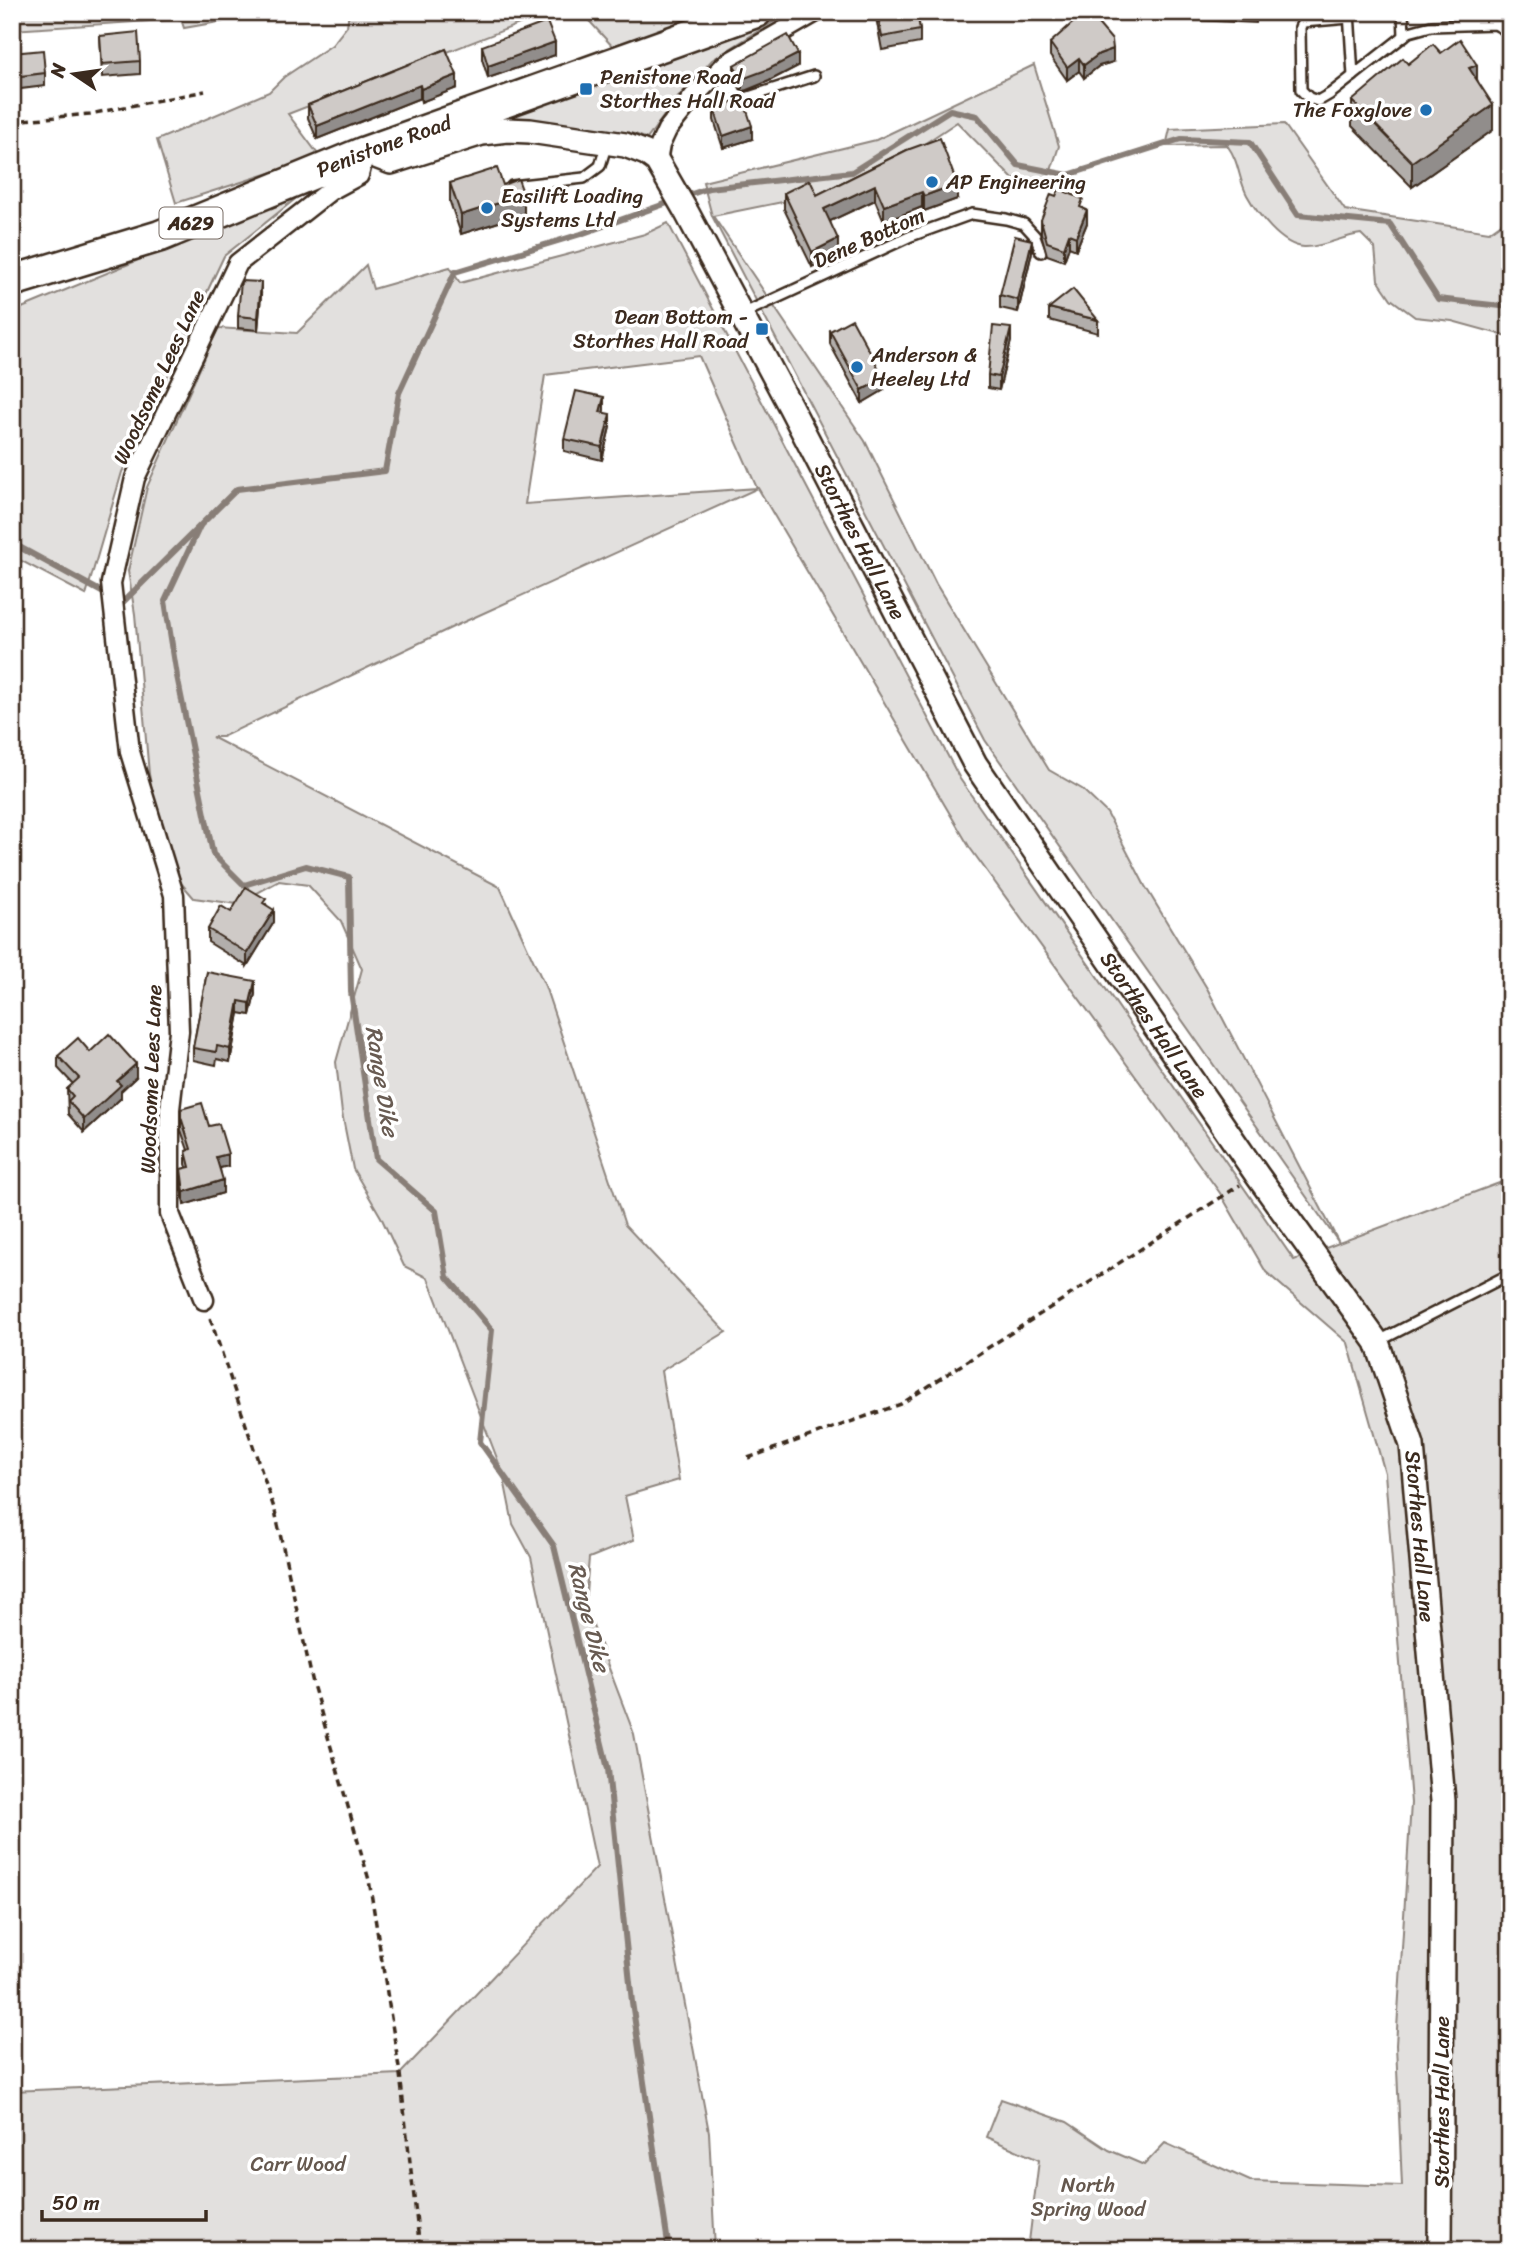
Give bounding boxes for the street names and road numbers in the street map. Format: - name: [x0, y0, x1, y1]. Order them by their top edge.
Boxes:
- street label: Penistone Road: [310, 103, 459, 189]
- street label: Dene Bottom: [807, 196, 931, 280]
- road number: A629: [160, 208, 222, 238]
- street label: Woodsome Lees Lane: [102, 283, 216, 471]
- street label: Storthes Hall Lane: [804, 456, 917, 627]
- street label: Storthes Hall Lane: [1090, 943, 1219, 1107]
- street label: Woodsome Lees Lane: [129, 984, 173, 1174]
- street label: Storthes Hall Lane: [1394, 1449, 1446, 1624]
- street label: Storthes Hall Lane: [1423, 2016, 1461, 2188]

